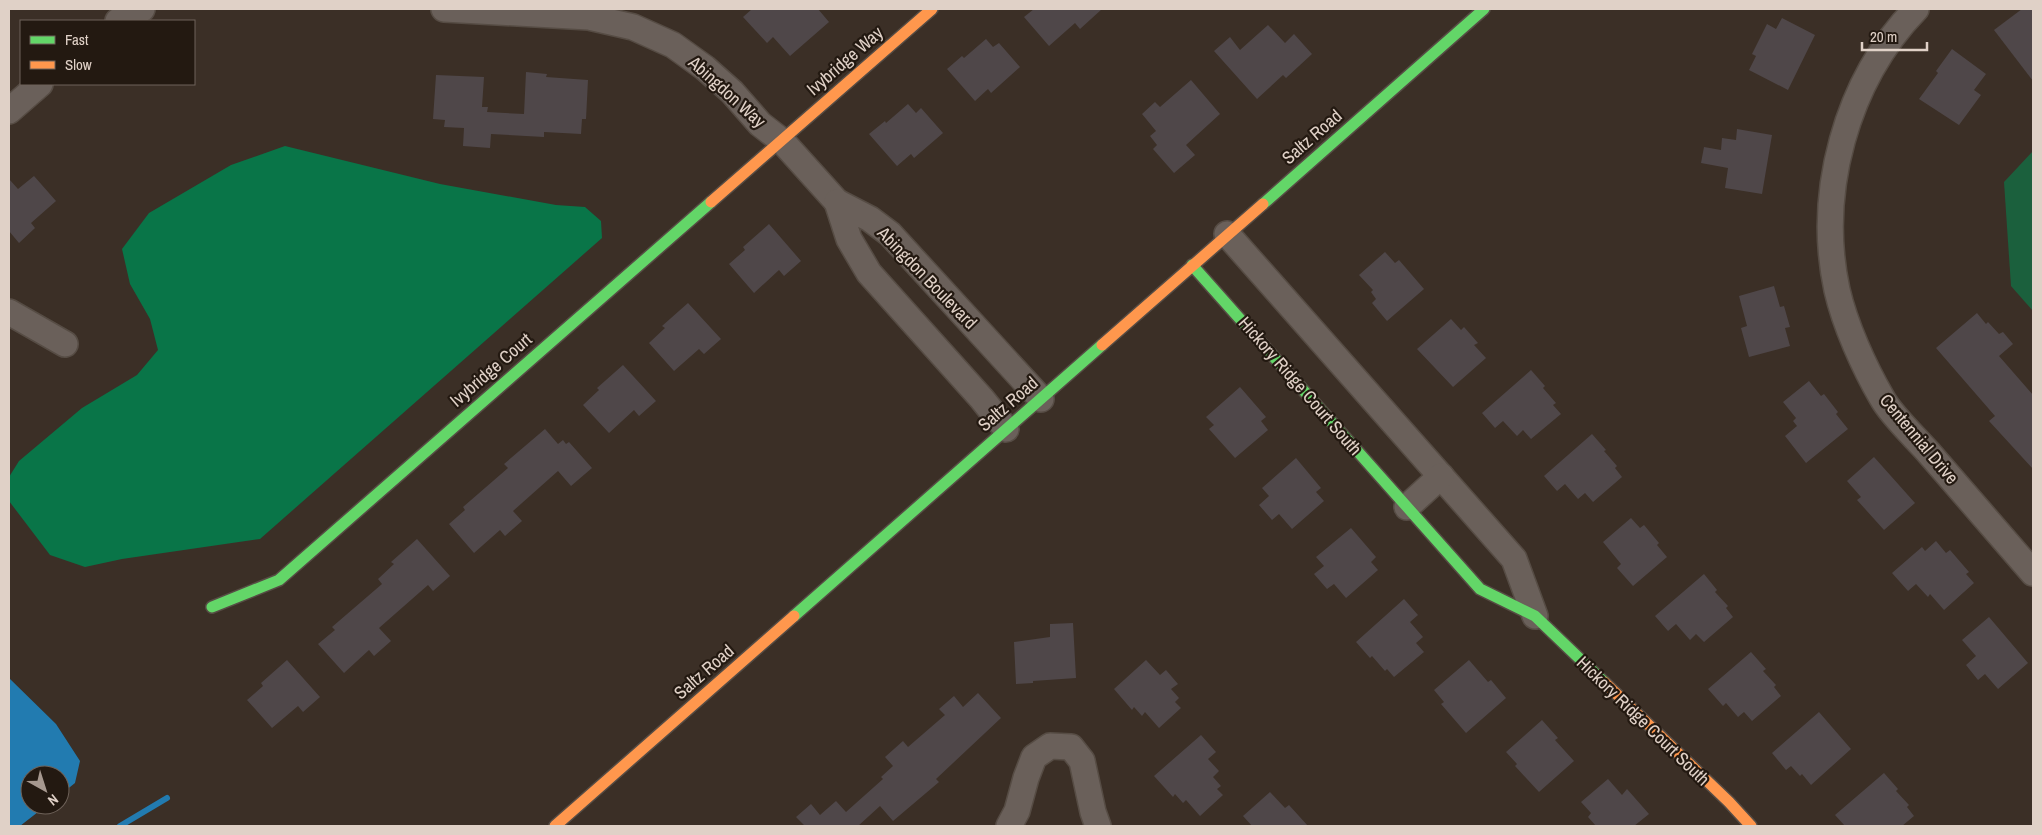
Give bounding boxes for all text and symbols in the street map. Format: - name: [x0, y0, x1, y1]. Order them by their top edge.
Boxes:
- legend: [20, 20, 195, 85]
- street label: Ivybridge Way: [801, 20, 889, 101]
- scale bar: [1862, 20, 1927, 52]
- text: 20 m: [1870, 26, 1897, 47]
- text: Fast: [65, 29, 89, 50]
- street label: Abingdon Way: [682, 49, 772, 134]
- text: Slow: [65, 54, 92, 75]
- street label: Saltz Road: [1276, 104, 1347, 170]
- street label: Abingdon Boulevard: [871, 220, 983, 334]
- street label: Hickory Ridge Court South: [1233, 311, 1368, 460]
- street label: Ivybridge Court: [444, 327, 537, 412]
- street label: Saltz Road: [972, 371, 1043, 437]
- street label: Centennial Drive: [1874, 388, 1965, 489]
- street label: Saltz Road: [668, 639, 739, 705]
- street label: Hickory Ridge Court South: [1571, 650, 1715, 791]
- north arrow: [20, 765, 70, 815]
- text: N: [44, 790, 62, 810]

